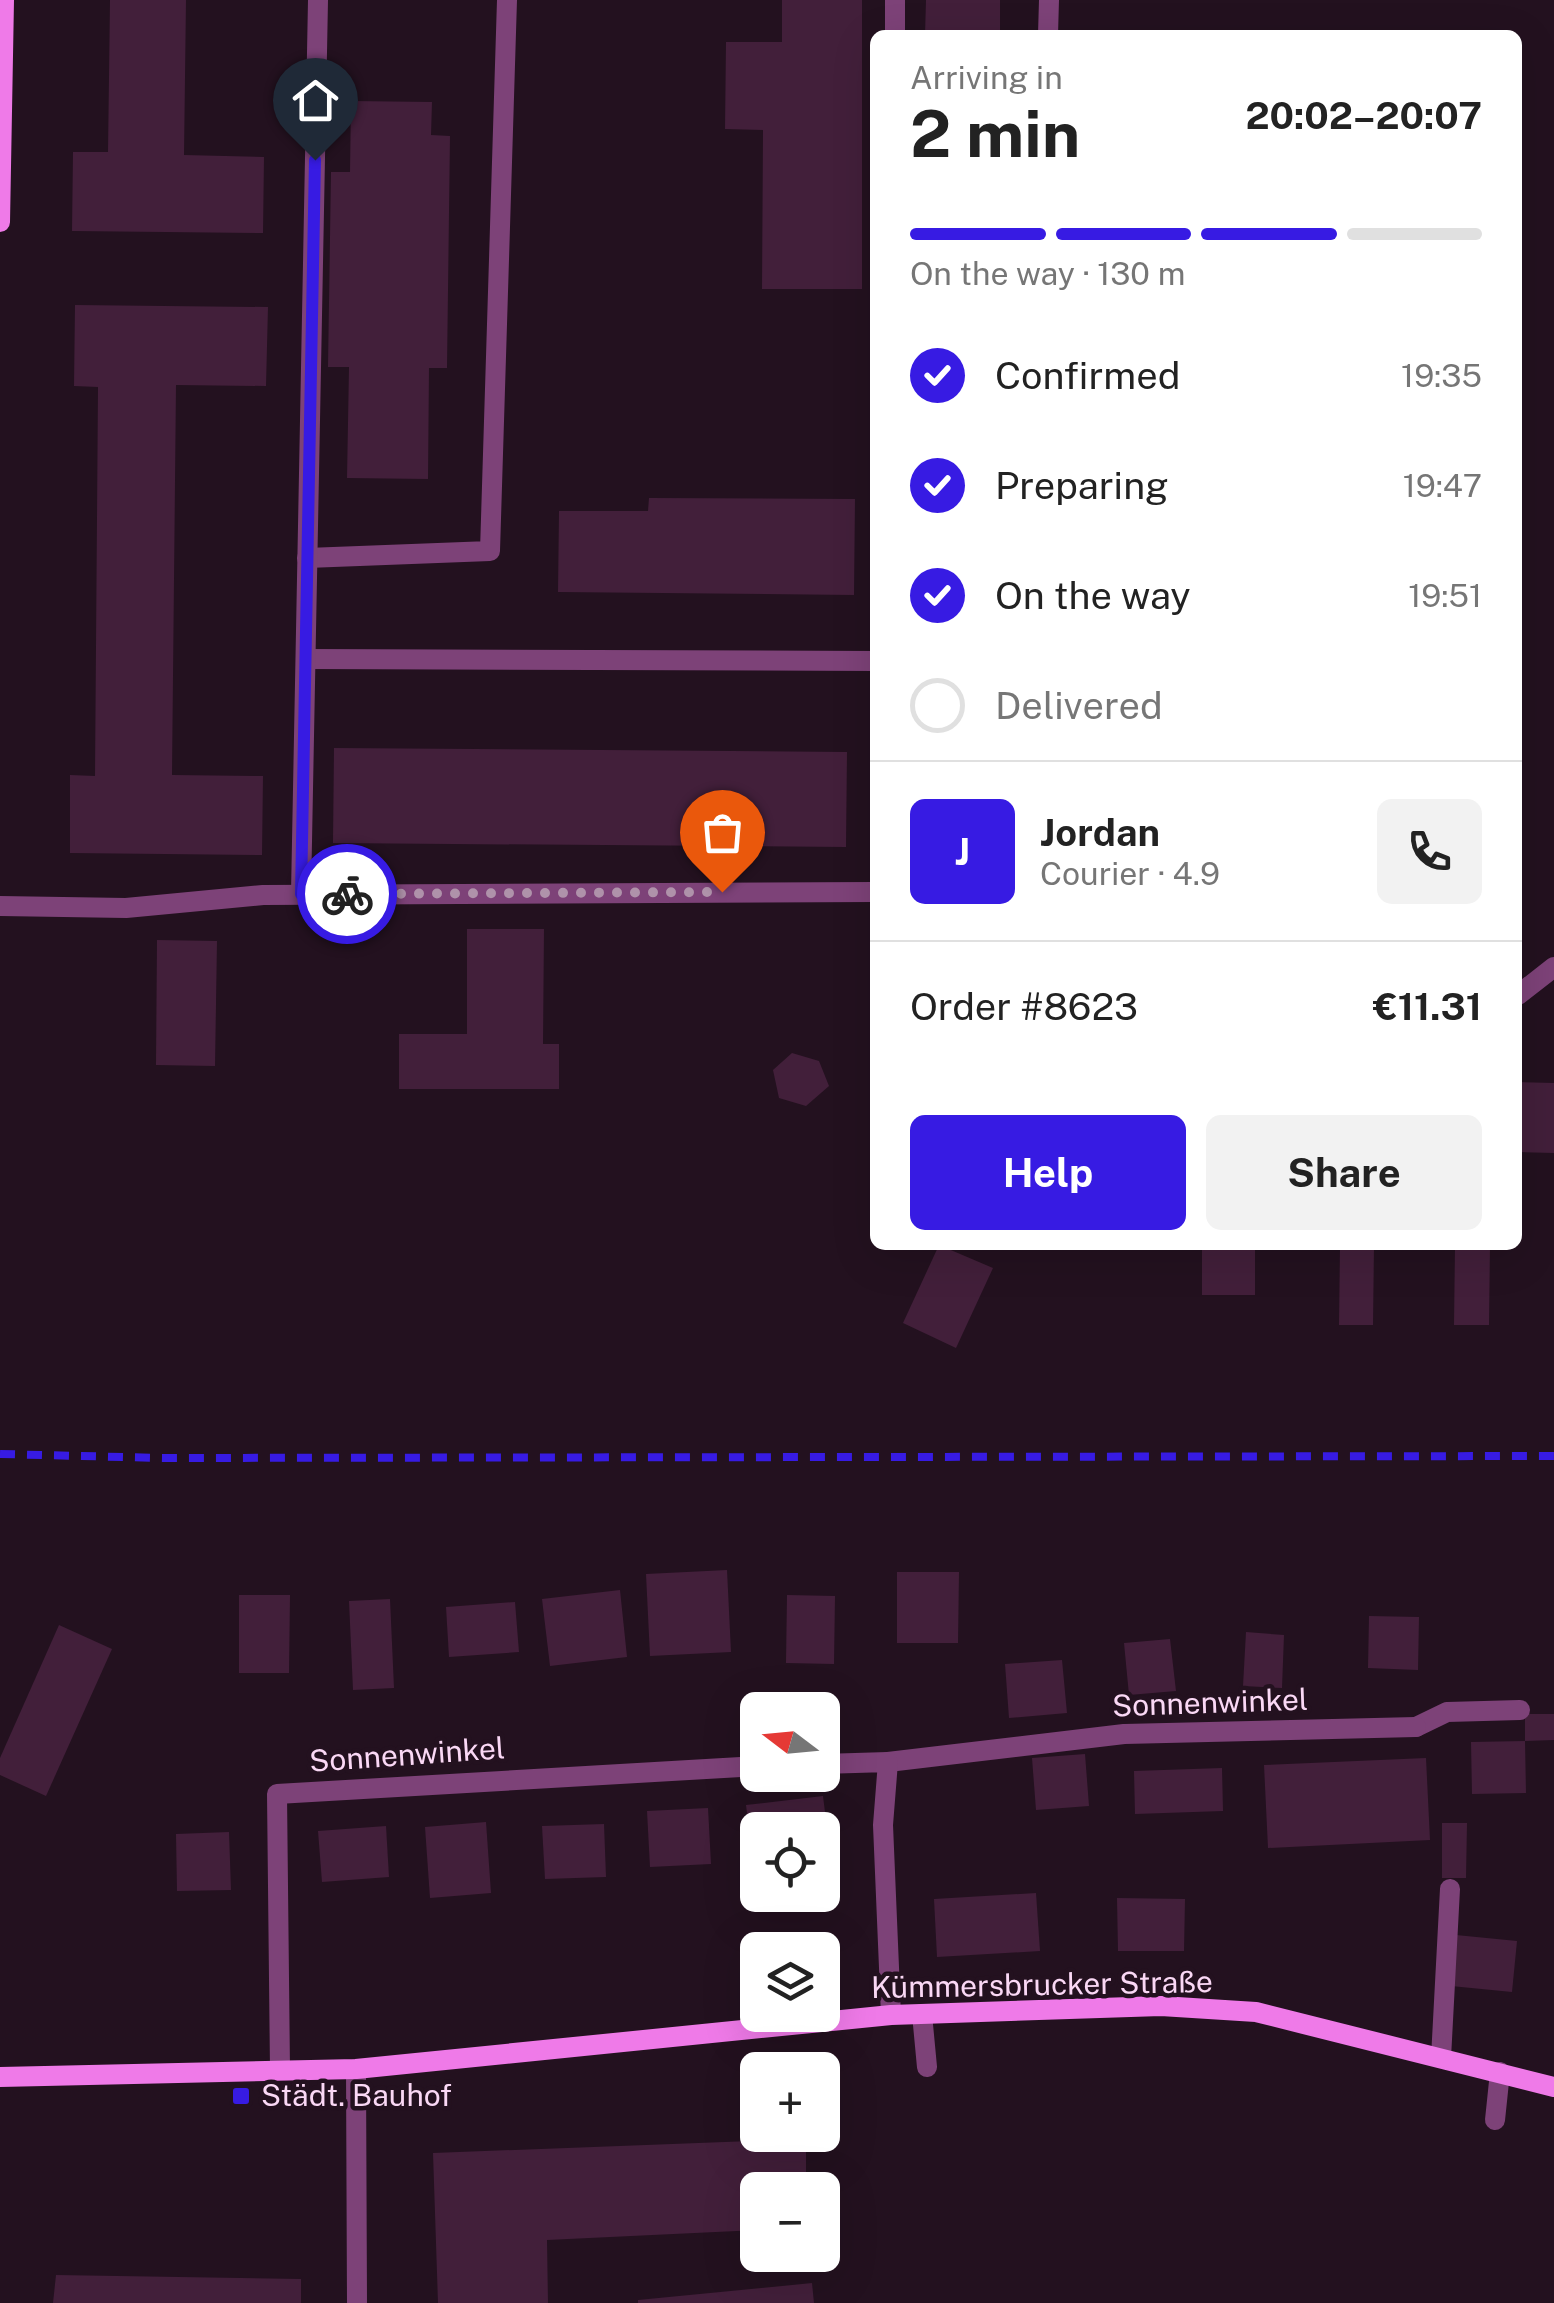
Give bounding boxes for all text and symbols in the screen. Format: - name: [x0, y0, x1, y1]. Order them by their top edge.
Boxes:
- pin: [273, 58, 358, 161]
- text: Arriving in: [910, 59, 1063, 96]
- icon: home: [288, 73, 343, 128]
- text: 20:02–20:07: [1245, 93, 1482, 138]
- text: 2 min: [910, 95, 1080, 172]
- text: On the way · 130 m: [910, 255, 1185, 292]
- icon: check: [910, 348, 965, 403]
- text: Confirmed: [995, 353, 1180, 398]
- text: 19:35: [1401, 357, 1482, 394]
- icon: check: [910, 458, 965, 513]
- text: Preparing: [995, 463, 1169, 508]
- text: 19:47: [1403, 467, 1482, 504]
- icon: check: [910, 568, 965, 623]
- text: On the way: [995, 573, 1191, 618]
- text: 19:51: [1408, 577, 1482, 614]
- text: Delivered: [995, 683, 1163, 728]
- pin: [680, 790, 765, 893]
- button: phone: [1377, 799, 1482, 904]
- icon: bag: [695, 805, 750, 860]
- text: Jordan: [1040, 810, 1160, 855]
- text: J: [955, 829, 970, 874]
- courier: [297, 844, 397, 944]
- text: Courier · 4.9: [1040, 855, 1220, 892]
- icon: bike: [320, 867, 375, 922]
- text: Order #8623: [910, 984, 1138, 1029]
- text: €11.31: [1373, 984, 1482, 1029]
- button: Help: [910, 1115, 1186, 1230]
- button: Share: [1206, 1115, 1482, 1230]
- street label: Sonnenwinkel: [1111, 1681, 1309, 1723]
- north arrow: [740, 1692, 840, 1792]
- map controls: [740, 1692, 840, 2272]
- street label: Sonnenwinkel: [308, 1729, 506, 1779]
- button: locate: [740, 1812, 840, 1912]
- button: layers: [740, 1932, 840, 2032]
- street label: Kümmersbrucker Straße: [871, 1963, 1213, 2005]
- button: +: [740, 2052, 840, 2152]
- place label: Städt. Bauhof: [261, 2077, 452, 2113]
- marker: Städt. Bauhof: [230, 2085, 252, 2107]
- button: −: [740, 2172, 840, 2272]

